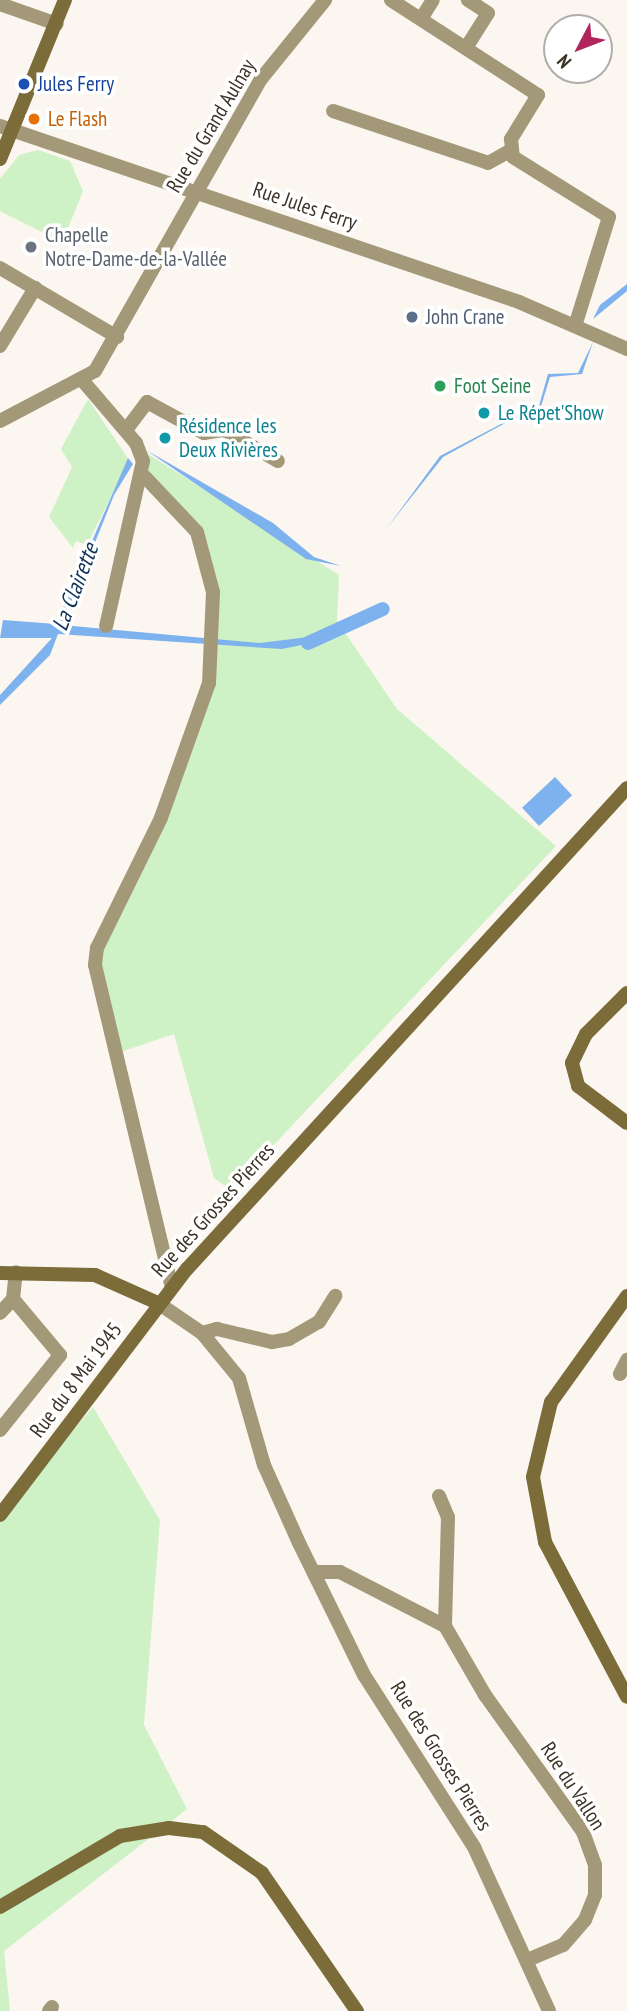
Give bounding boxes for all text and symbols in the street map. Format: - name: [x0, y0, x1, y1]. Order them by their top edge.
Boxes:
- north arrow: [543, 14, 613, 84]
- text: N: [552, 50, 576, 74]
- street label: Rue du Grand Aulnay: [161, 55, 261, 197]
- place label: Jules Ferry: [38, 71, 114, 97]
- marker: Jules Ferry: [16, 76, 32, 92]
- place label: Le Flash: [48, 106, 107, 132]
- marker: Le Flash: [26, 111, 42, 127]
- street label: Rue Jules Ferry: [250, 176, 360, 236]
- place label: Chapelle Notre-Dame-de-la-Vallée: [45, 222, 227, 272]
- marker: Chapelle Notre-Dame-de-la-Vallée: [23, 239, 39, 255]
- place label: John Crane: [426, 304, 504, 330]
- marker: John Crane: [404, 309, 420, 325]
- place label: Foot Seine: [454, 373, 531, 399]
- marker: Foot Seine: [432, 378, 448, 394]
- place label: Le Répet'Show: [498, 400, 604, 426]
- marker: Le Répet'Show: [476, 405, 492, 421]
- place label: Résidence les Deux Rivières: [179, 413, 278, 463]
- marker: Résidence les Deux Rivières: [157, 430, 173, 446]
- water label: La Clairette: [46, 540, 104, 634]
- street label: Rue des Grosses Pierres: [146, 1138, 280, 1282]
- street label: Rue du 8 Mai 1945: [25, 1318, 127, 1442]
- street label: Rue des Grosses Pierres: [385, 1677, 497, 1835]
- street label: Rue du Vallon: [535, 1737, 611, 1835]

